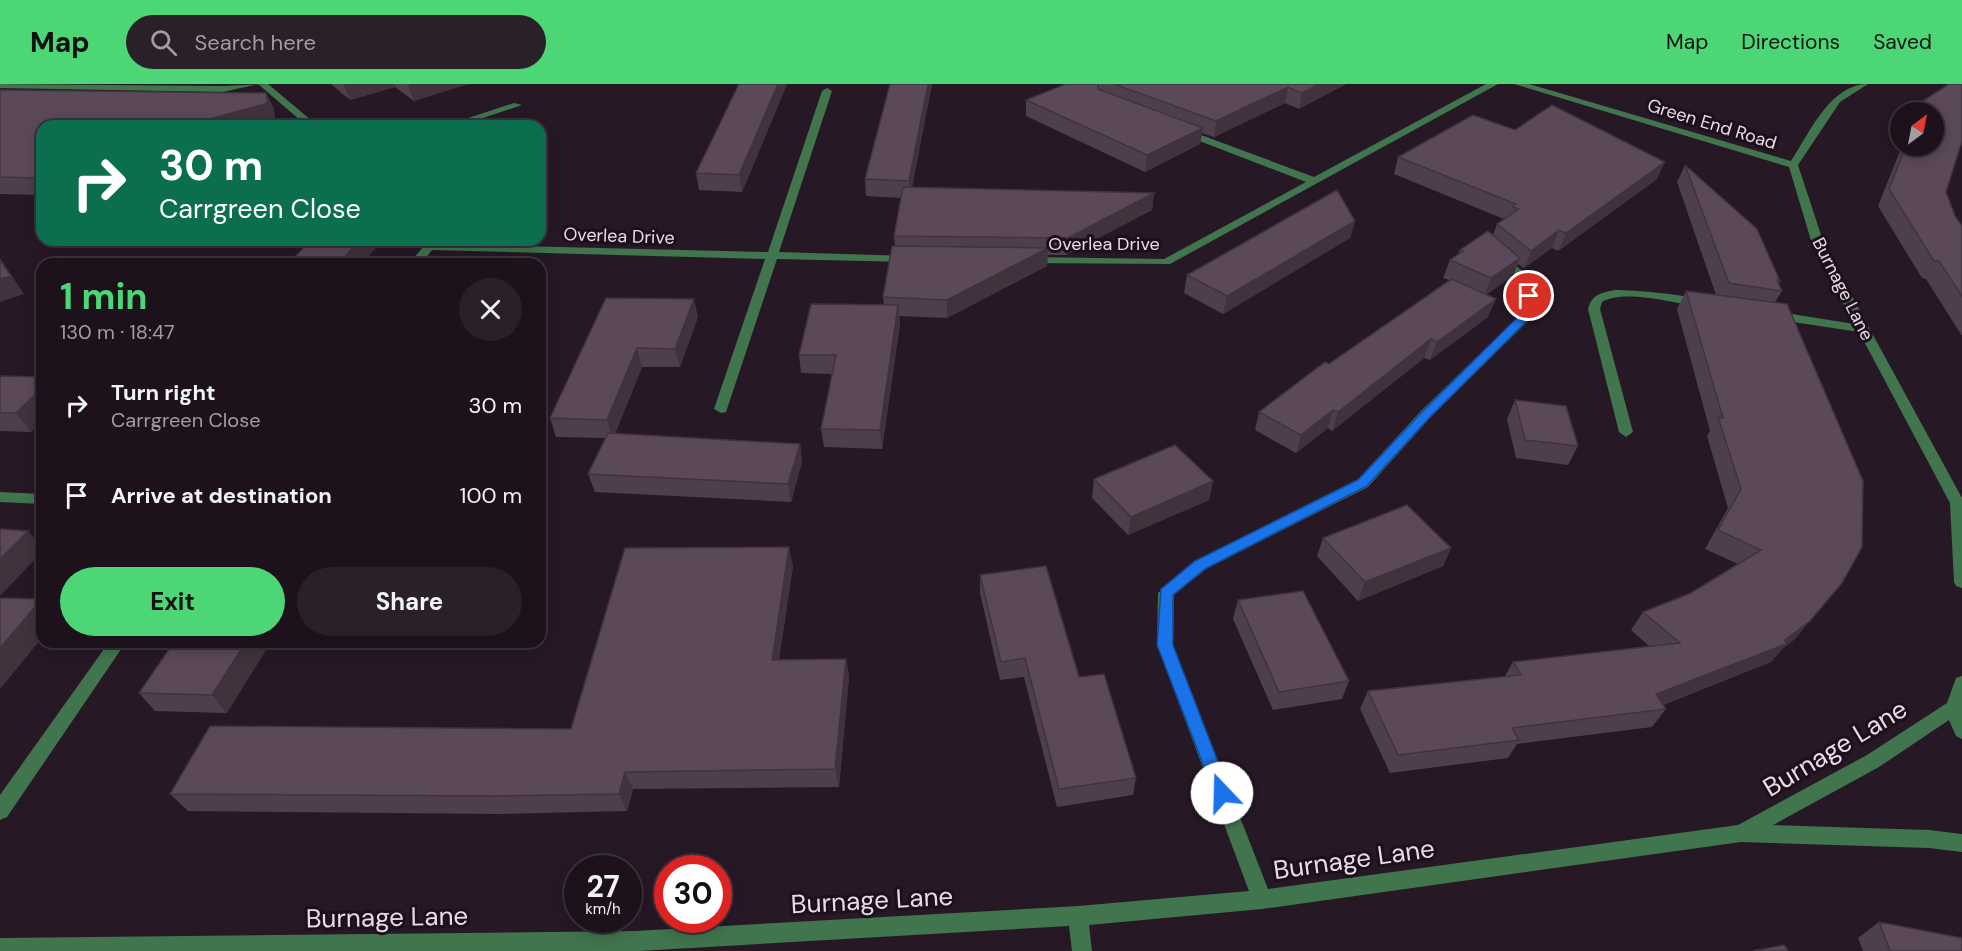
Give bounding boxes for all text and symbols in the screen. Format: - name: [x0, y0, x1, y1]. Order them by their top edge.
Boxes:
- search box: [126, 15, 546, 69]
- text: Map: [30, 24, 90, 61]
- icon: search: [147, 26, 180, 59]
- text: Search here: [195, 28, 316, 57]
- text: Map: [1666, 28, 1708, 56]
- text: Directions: [1741, 28, 1840, 56]
- text: Saved: [1873, 28, 1932, 56]
- street label: Green End Road: [1644, 93, 1780, 155]
- north arrow: [1890, 102, 1944, 156]
- map controls: [1890, 102, 1944, 156]
- text: 30 m: [159, 138, 263, 193]
- icon: right: [60, 144, 138, 222]
- text: Carrgreen Close: [159, 191, 361, 226]
- street label: Overlea Drive: [563, 222, 675, 250]
- street label: Overlea Drive: [1048, 232, 1160, 256]
- street label: Burnage Lane: [1807, 233, 1879, 345]
- pin: [1503, 270, 1554, 321]
- text: 1 min: [60, 273, 148, 320]
- button: close: [459, 278, 522, 341]
- icon: arrive: [1512, 279, 1545, 312]
- text: 130 m · 18:47: [60, 319, 175, 345]
- text: Turn right: [111, 378, 216, 407]
- icon: right: [60, 389, 93, 422]
- text: 30 m: [468, 391, 522, 420]
- text: Carrgreen Close: [111, 407, 261, 433]
- icon: arrive: [60, 479, 93, 512]
- text: Arrive at destination: [111, 481, 332, 510]
- text: 100 m: [460, 481, 522, 510]
- button: Exit: [60, 567, 285, 636]
- button: Share: [297, 567, 522, 636]
- street label: Burnage Lane: [1757, 692, 1913, 804]
- position arrow: [1190, 761, 1254, 825]
- street label: Burnage Lane: [1271, 831, 1437, 887]
- speed limit sign: 30: [654, 855, 732, 933]
- text: 27: [586, 867, 620, 906]
- street label: Burnage Lane: [790, 879, 954, 921]
- street label: Burnage Lane: [305, 899, 469, 935]
- text: km/h: [585, 899, 621, 919]

